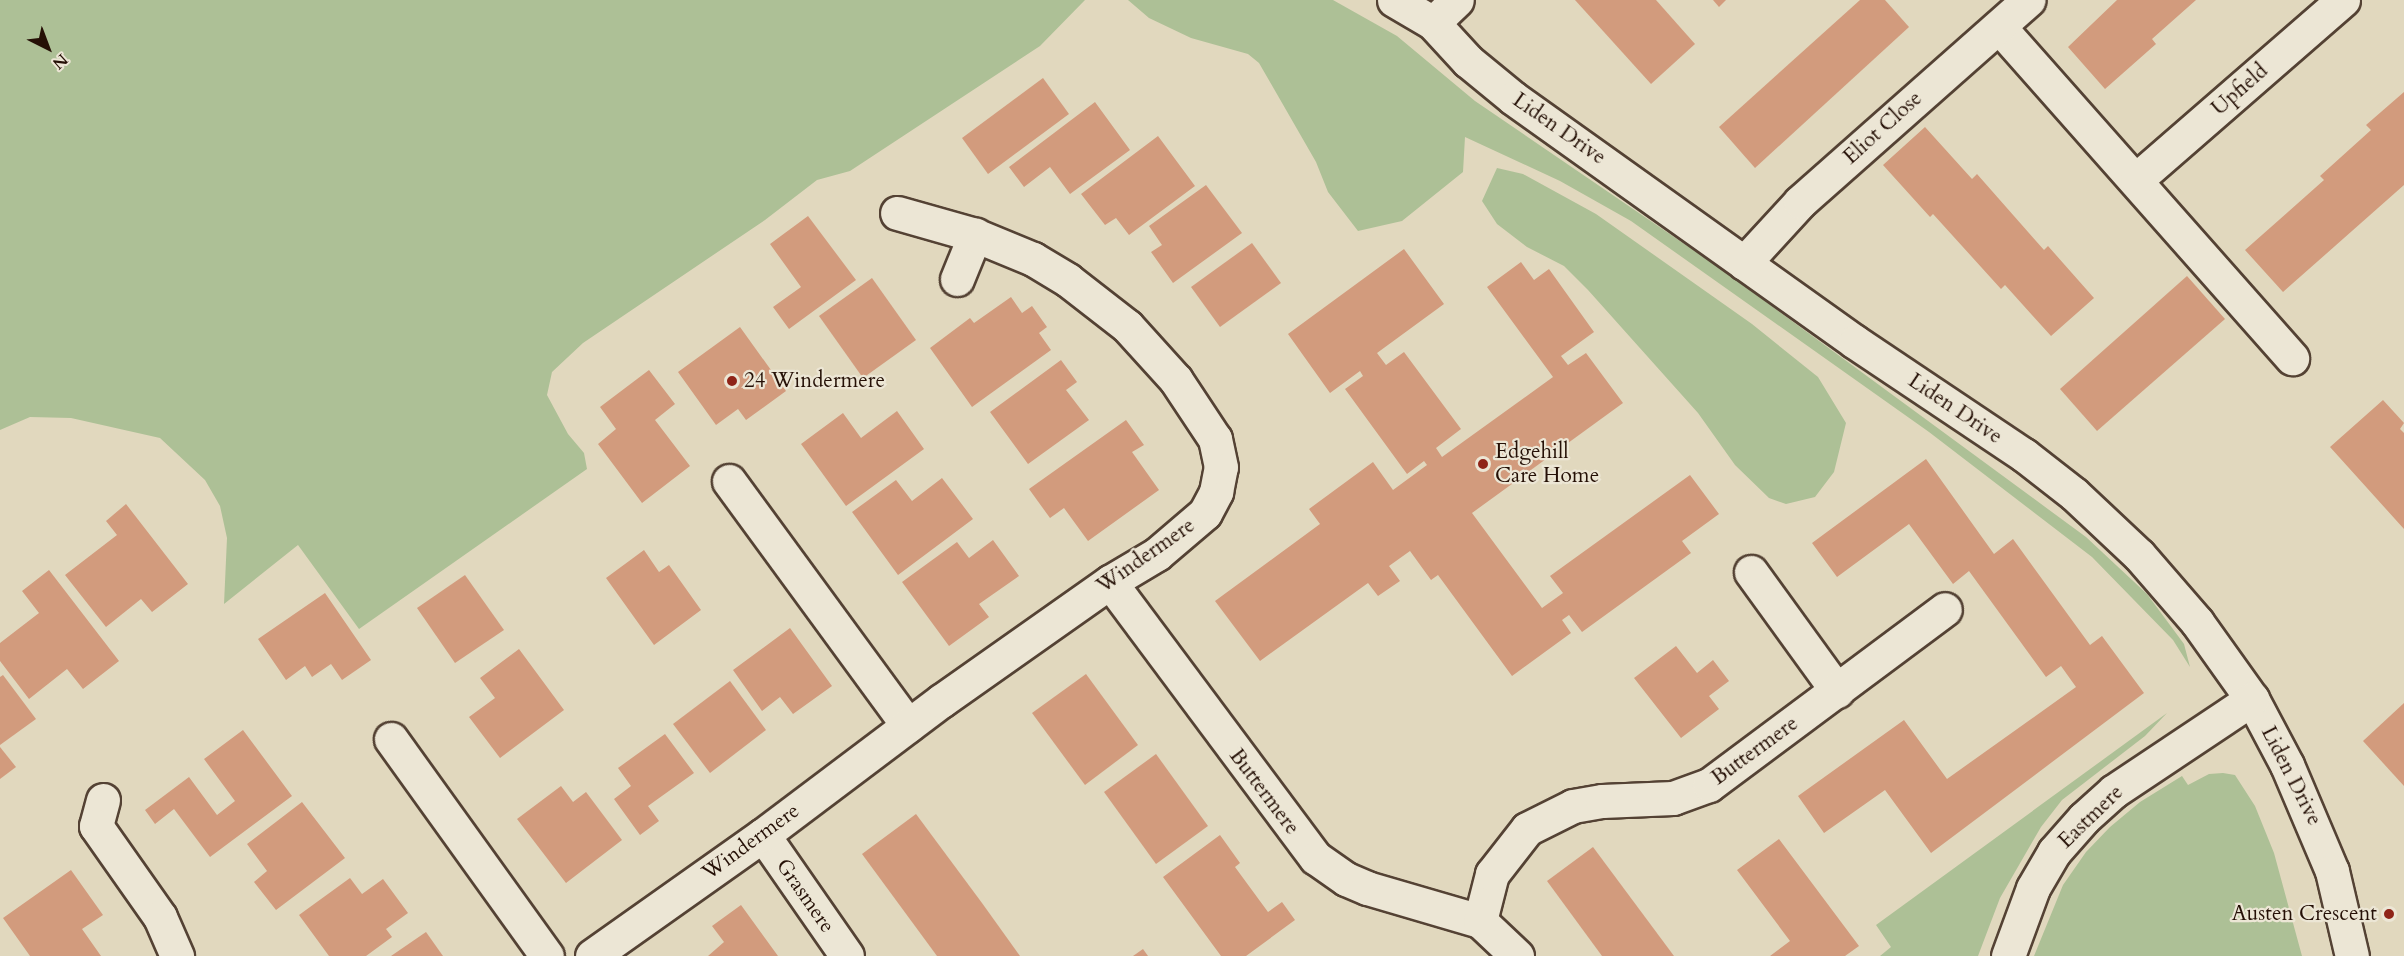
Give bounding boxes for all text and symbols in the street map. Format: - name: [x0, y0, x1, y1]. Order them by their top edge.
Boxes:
- north arrow: [18, 18, 78, 78]
- text: N: [48, 49, 73, 74]
- street label: Upfield: [2207, 59, 2273, 121]
- street label: Eliot Close: [1838, 86, 1928, 170]
- street label: Liden Drive: [1508, 88, 1610, 170]
- place label: 24 Windermere: [744, 368, 885, 394]
- street label: Liden Drive: [1903, 368, 2007, 450]
- marker: 24 Windermere: [725, 374, 739, 388]
- place label: Edgehill Care Home: [1495, 439, 1599, 489]
- marker: Edgehill Care Home: [1476, 457, 1490, 471]
- street label: Windermere: [1092, 513, 1200, 599]
- street label: Buttermere: [1707, 711, 1803, 791]
- street label: Liden Drive: [2255, 722, 2327, 830]
- street label: Buttermere: [1224, 744, 1304, 840]
- street label: Eastmere: [2053, 780, 2129, 854]
- street label: Windermere: [698, 798, 804, 886]
- street label: Grasmere: [770, 854, 840, 938]
- place label: Austen Crescent: [2232, 901, 2377, 927]
- marker: Austen Crescent: [2382, 907, 2396, 921]

